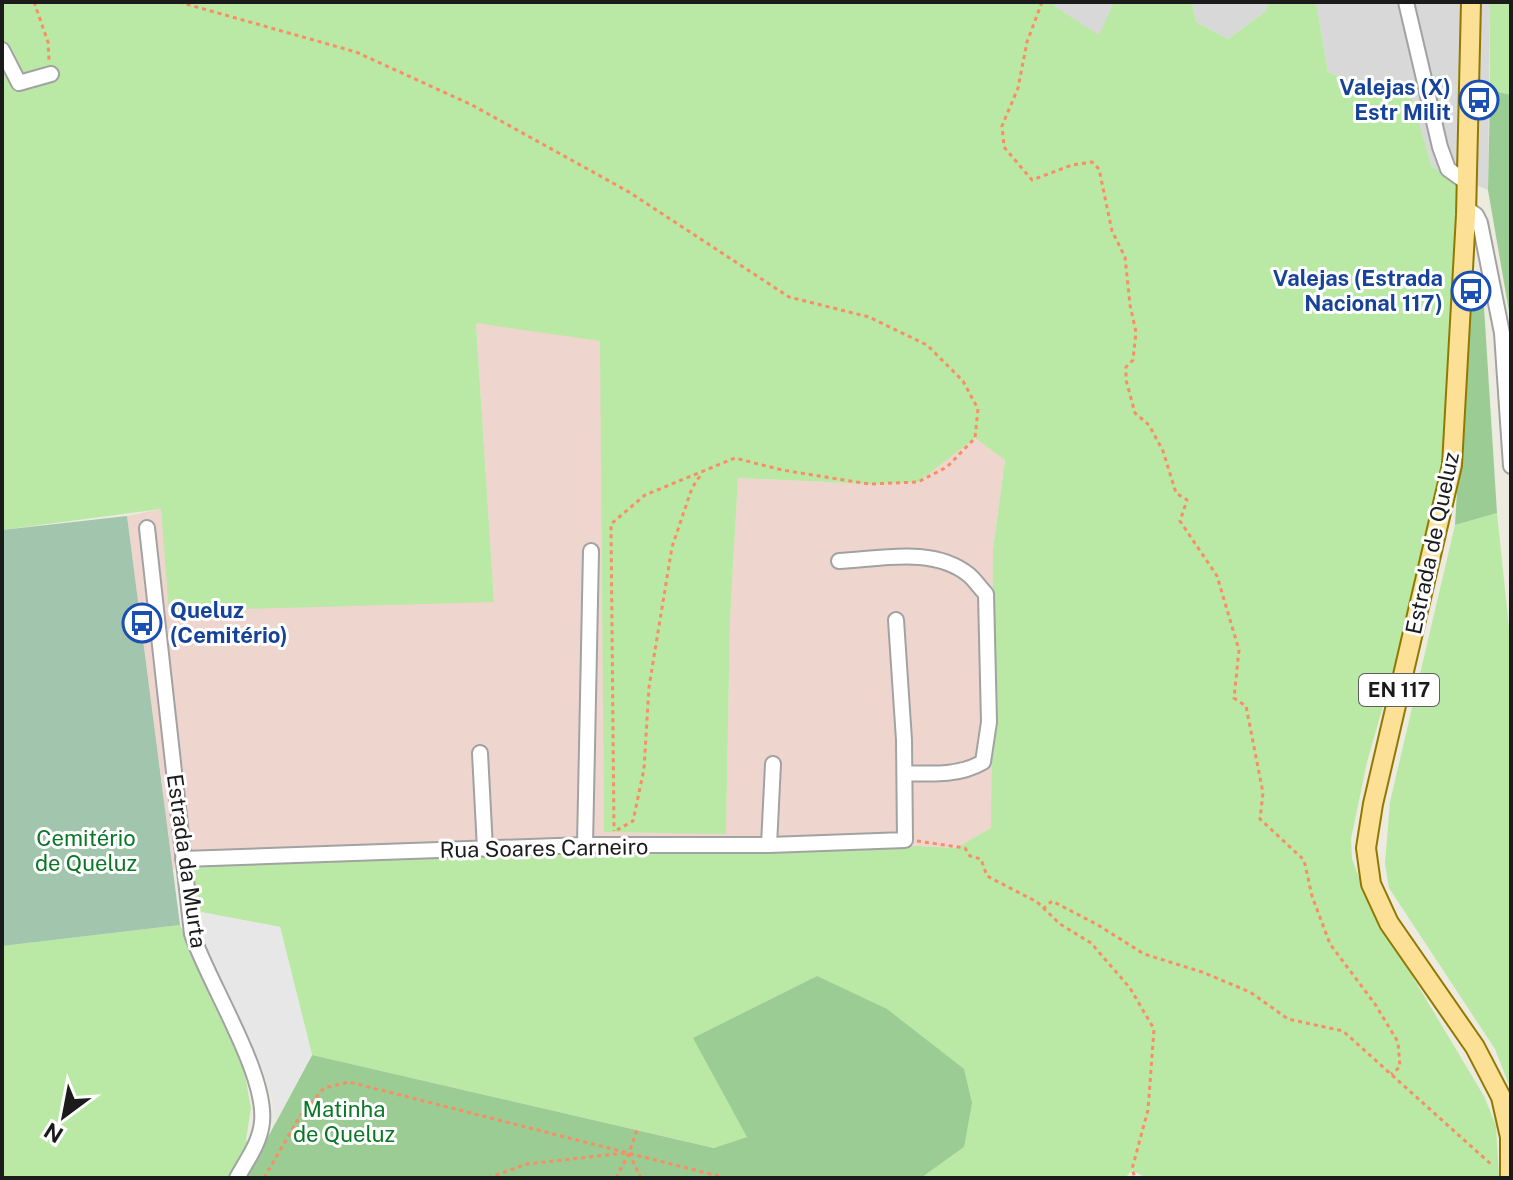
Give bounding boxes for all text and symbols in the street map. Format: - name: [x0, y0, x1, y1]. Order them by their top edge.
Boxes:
- place label: Valejas (X) Estr Milit: [1339, 74, 1451, 125]
- bus stop icon: Valejas (X) Estr Milit: [1458, 79, 1500, 121]
- place label: Valejas (Estrada Nacional 117): [1273, 265, 1443, 316]
- bus stop icon: Valejas (Estrada Nacional 117): [1450, 270, 1492, 312]
- street label: Estrada de Queluz: [1400, 449, 1464, 637]
- place label: Queluz (Cemitério): [170, 597, 288, 648]
- bus stop icon: Queluz (Cemitério): [121, 602, 163, 644]
- road number: EN 117: [1359, 674, 1439, 706]
- street label: Estrada da Murta: [162, 772, 212, 950]
- park label: Cemitério de Queluz: [35, 825, 137, 876]
- street label: Rua Soares Carneiro: [439, 833, 649, 863]
- north arrow: [24, 1076, 104, 1156]
- park label: Matinha de Queluz: [293, 1096, 395, 1147]
- text: N: [39, 1117, 68, 1149]

